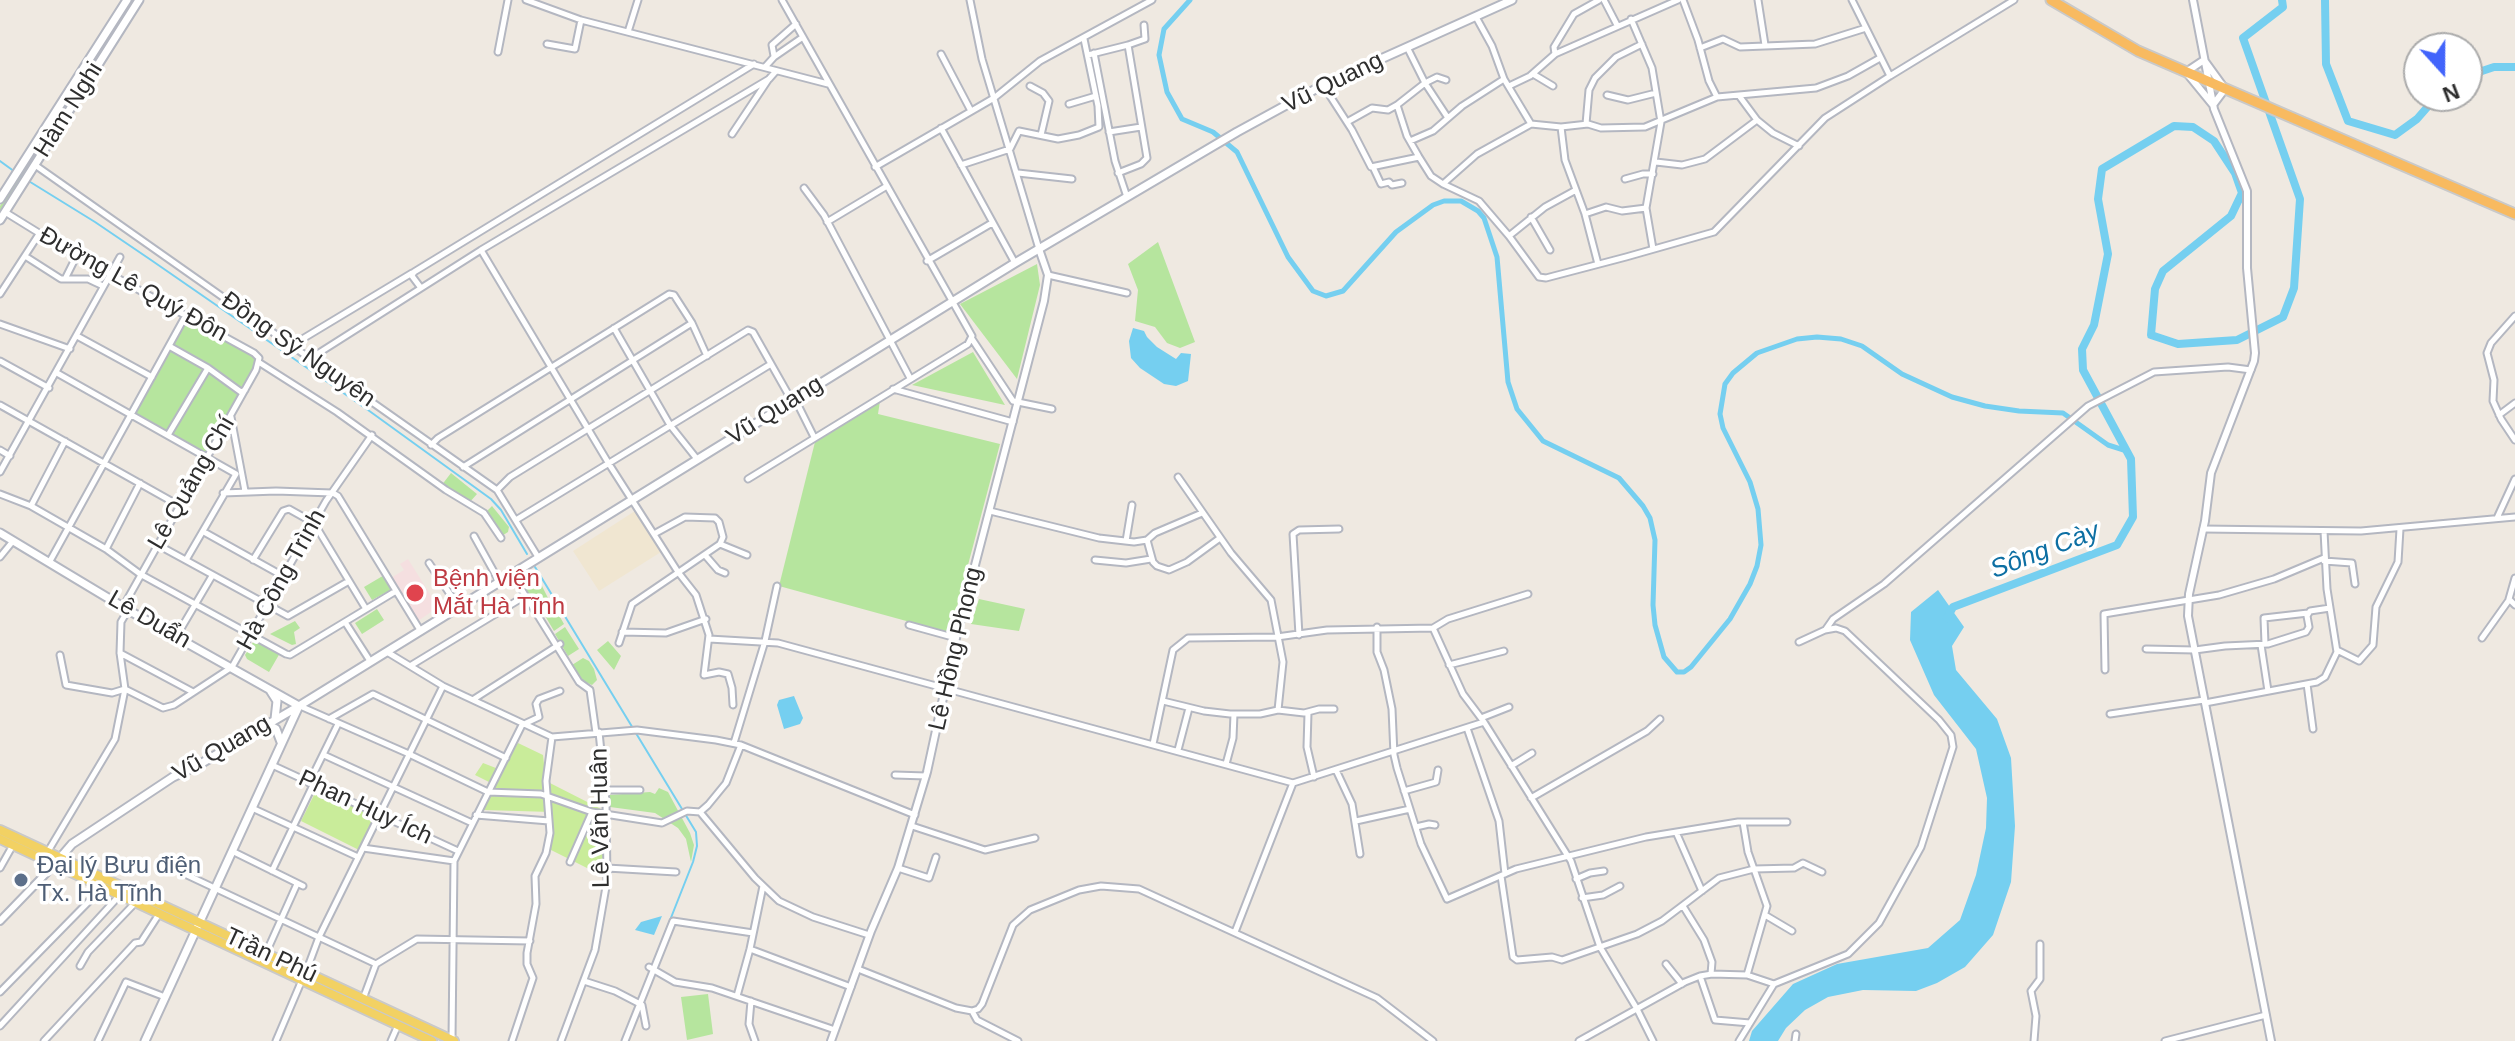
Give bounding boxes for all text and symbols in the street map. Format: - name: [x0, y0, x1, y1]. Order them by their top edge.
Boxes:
- north arrow: [2403, 32, 2483, 112]
- street label: Vũ Quang: [1278, 46, 1388, 120]
- street label: Hàm Nghi: [29, 57, 109, 163]
- text: N: [2439, 78, 2463, 108]
- street label: Đường Lê Quý Đôn: [34, 221, 232, 349]
- street label: Đồng Sỹ Nguyên: [215, 286, 381, 414]
- street label: Vũ Quang: [722, 370, 828, 452]
- street label: Lê Quảng Chí: [142, 411, 242, 555]
- street label: Hà Công Trình: [231, 505, 333, 655]
- water label: Sông Cày: [1986, 516, 2104, 586]
- street label: Lê Hồng Phong: [923, 564, 989, 734]
- place label: Bệnh viện Mắt Hà Tĩnh: [433, 565, 565, 621]
- marker: Bệnh viện Mắt Hà Tĩnh: [404, 582, 426, 604]
- street label: Lê Duẩn: [103, 585, 195, 655]
- street label: Vũ Quang: [168, 710, 276, 788]
- street label: Lê Văn Huân: [585, 748, 617, 888]
- street label: Phan Huy Ích: [294, 765, 436, 851]
- place label: Đại lý Bưu điện Tx. Hà Tĩnh: [37, 852, 201, 908]
- marker: Đại lý Bưu điện Tx. Hà Tĩnh: [12, 871, 30, 889]
- street label: Trần Phú: [221, 922, 321, 990]

